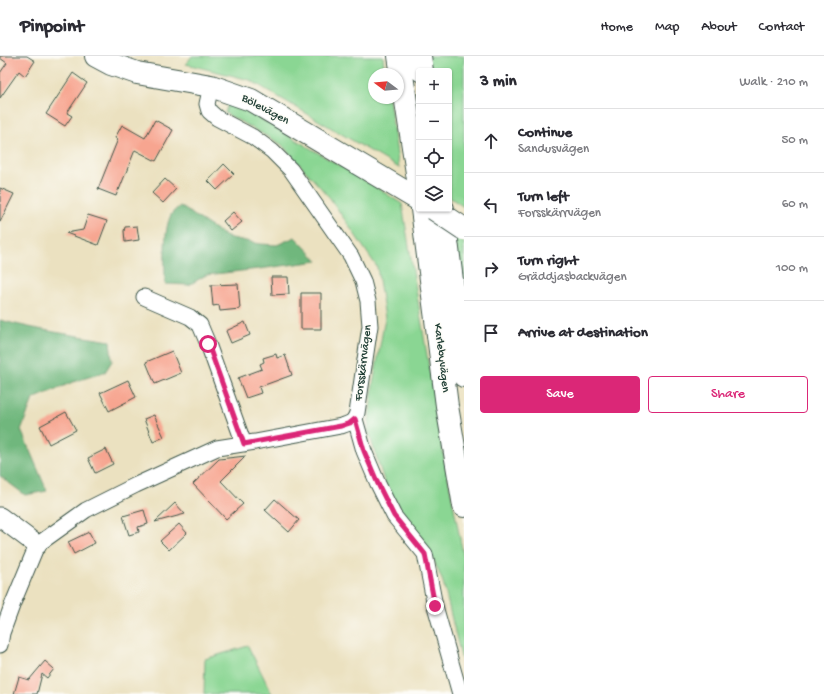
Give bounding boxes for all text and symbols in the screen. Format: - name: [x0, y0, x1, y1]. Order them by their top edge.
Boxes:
- text: Pinpoint: [20, 16, 84, 39]
- text: Home: [601, 19, 633, 36]
- text: Map: [655, 19, 679, 36]
- text: About: [701, 19, 737, 36]
- text: Contact: [759, 19, 804, 36]
- north arrow: [368, 68, 404, 104]
- map controls: [416, 68, 452, 212]
- button: +: [416, 68, 452, 104]
- text: 3 min: [480, 72, 517, 92]
- text: Walk · 210 m: [740, 75, 808, 90]
- street label: Bölevägen: [238, 91, 291, 128]
- button: −: [416, 104, 452, 140]
- text: Continue: [518, 124, 572, 142]
- icon: ahead: [480, 130, 502, 152]
- text: 50 m: [781, 133, 808, 148]
- button: locate: [416, 140, 452, 176]
- text: Sandusvägen: [518, 142, 589, 157]
- button: layers: [416, 176, 452, 212]
- text: Turn left: [518, 188, 569, 206]
- icon: left: [480, 194, 502, 216]
- text: 60 m: [782, 197, 808, 212]
- text: Forsskärrvägen: [518, 206, 601, 221]
- text: Turn right: [518, 252, 578, 270]
- icon: right: [480, 258, 502, 280]
- text: 100 m: [776, 261, 808, 276]
- text: Gräddjasbackvägen: [518, 270, 627, 285]
- icon: arrive: [480, 322, 502, 344]
- street label: Karlebyvägen: [430, 323, 452, 394]
- street label: Forsskärrvägen: [352, 324, 376, 403]
- text: Arrive at destination: [518, 324, 648, 342]
- route start: [199, 335, 217, 353]
- button: Save: [480, 376, 640, 413]
- button: Share: [648, 376, 808, 413]
- route end: [426, 597, 444, 615]

